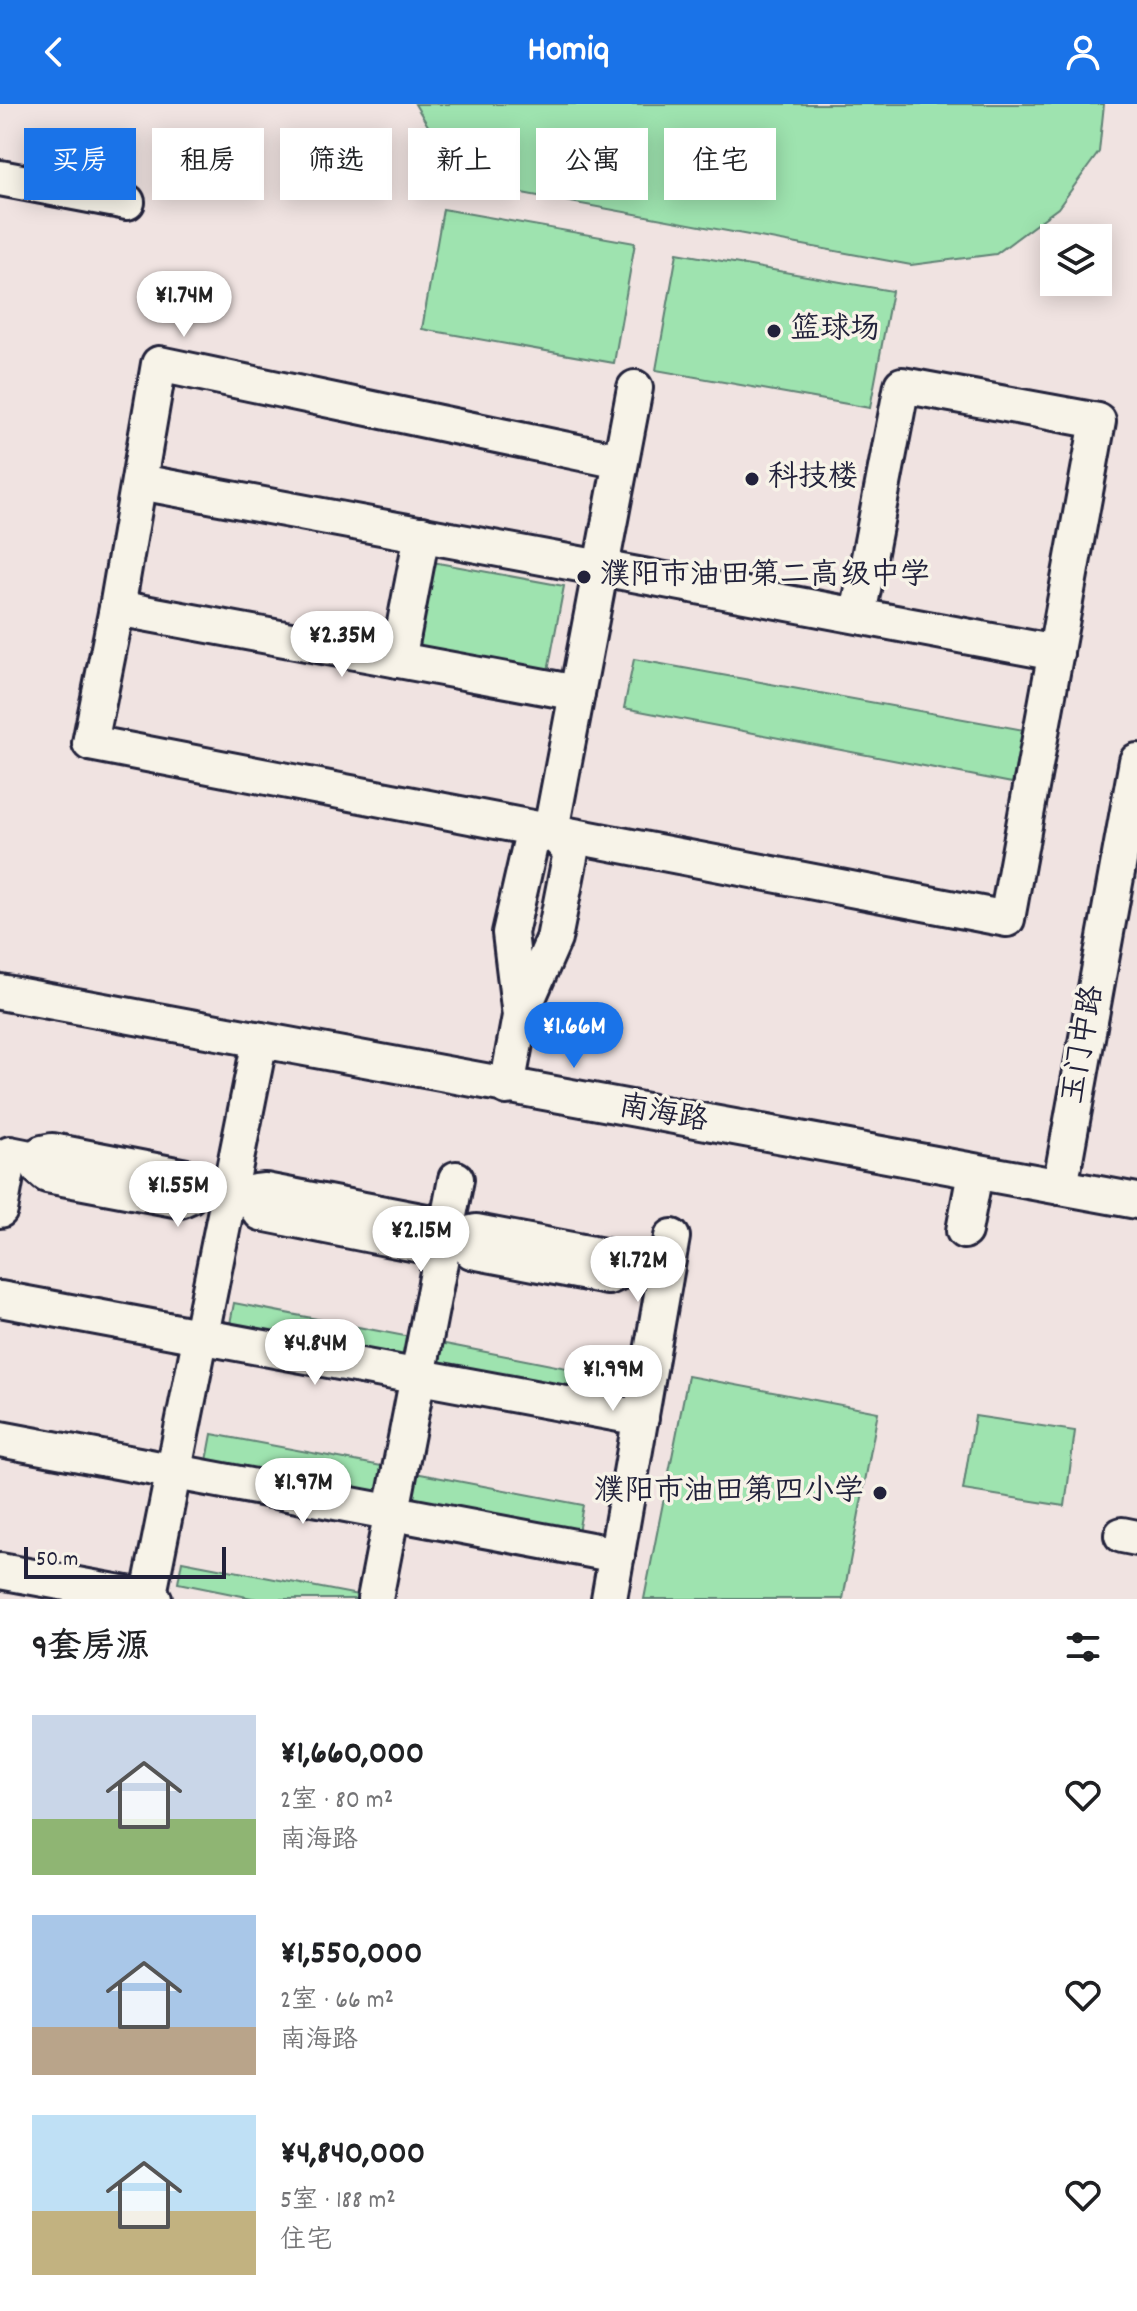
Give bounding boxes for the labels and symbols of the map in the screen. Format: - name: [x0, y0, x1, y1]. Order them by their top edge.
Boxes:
- pin: ¥1.74M: [119, 271, 249, 339]
- place label: 篮球场: [790, 310, 880, 353]
- marker: 篮球场: [765, 322, 783, 340]
- place label: 科技楼: [768, 458, 858, 501]
- marker: 科技楼: [743, 470, 761, 488]
- place label: 濮阳市油田第二高级中学: [600, 556, 930, 599]
- marker: 濮阳市油田第二高级中学: [575, 568, 593, 586]
- pin: ¥2.35M: [277, 611, 407, 679]
- street label: 玉门中路: [1053, 982, 1117, 1108]
- pin: ¥1.66M: [509, 1002, 639, 1070]
- street label: 南海路: [615, 1087, 711, 1145]
- pin: ¥1.55M: [113, 1161, 243, 1229]
- pin: ¥2.15M: [356, 1206, 486, 1274]
- pin: ¥1.72M: [573, 1236, 703, 1304]
- pin: ¥4.84M: [250, 1319, 380, 1387]
- pin: ¥1.99M: [548, 1345, 678, 1413]
- pin: ¥1.97M: [238, 1458, 368, 1526]
- place label: 濮阳市油田第四小学: [594, 1472, 864, 1515]
- marker: 濮阳市油田第四小学: [871, 1484, 889, 1502]
- scale bar: [24, 1543, 226, 1579]

